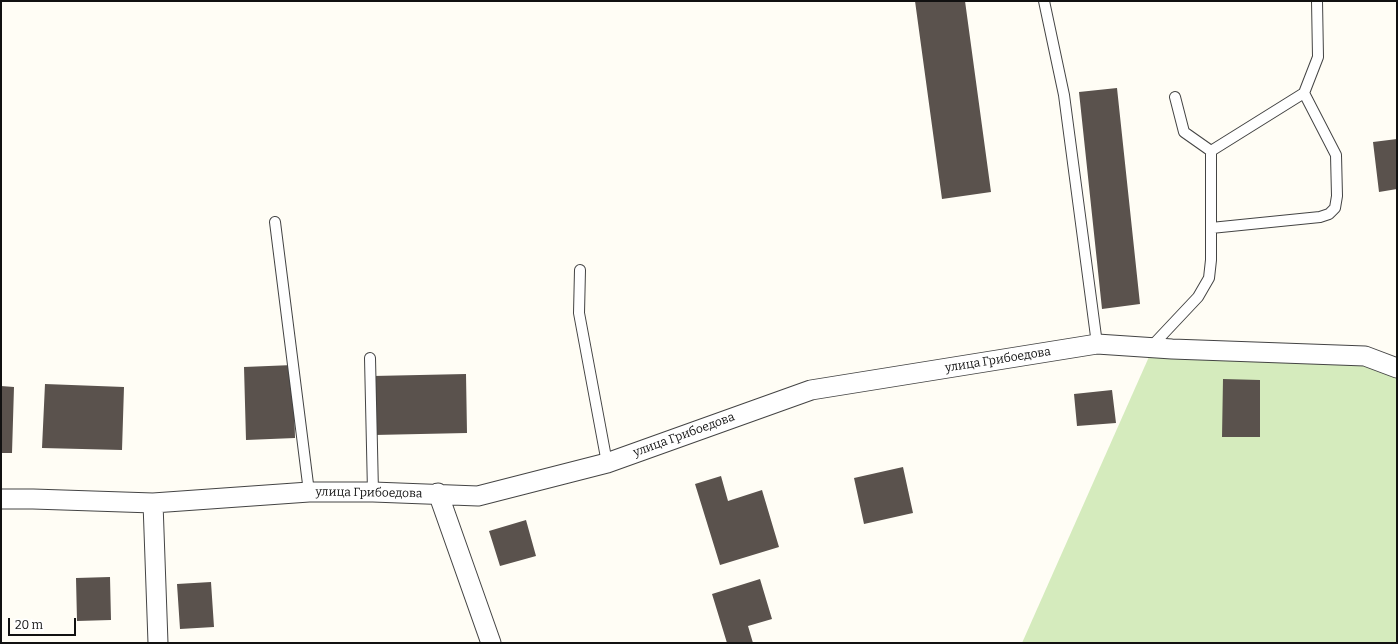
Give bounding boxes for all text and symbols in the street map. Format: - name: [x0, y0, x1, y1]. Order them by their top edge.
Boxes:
- street label: улица Грибоедова: [944, 345, 1052, 375]
- street label: улица Грибоедова: [631, 410, 737, 460]
- street label: улица Грибоедова: [315, 485, 423, 501]
- scale bar: [10, 610, 78, 636]
- text: 20 m: [15, 618, 43, 632]

